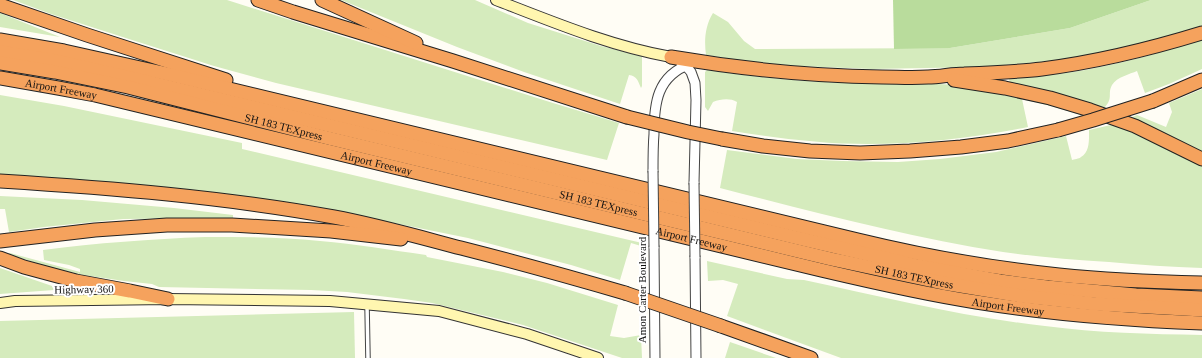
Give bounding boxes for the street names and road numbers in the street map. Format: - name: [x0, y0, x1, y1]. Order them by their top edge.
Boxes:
- street label: Airport Freeway: [24, 76, 99, 101]
- street label: SH 183 TEXpress: [244, 111, 324, 142]
- street label: Airport Freeway: [339, 148, 414, 177]
- street label: SH 183 TEXpress: [558, 188, 639, 218]
- street label: Airport Freeway: [654, 224, 729, 253]
- street label: Amon Carter Boulevard: [636, 236, 648, 343]
- street label: SH 183 TEXpress: [874, 263, 954, 291]
- street label: Highway 360: [54, 282, 114, 296]
- street label: Airport Freeway: [971, 295, 1045, 317]

